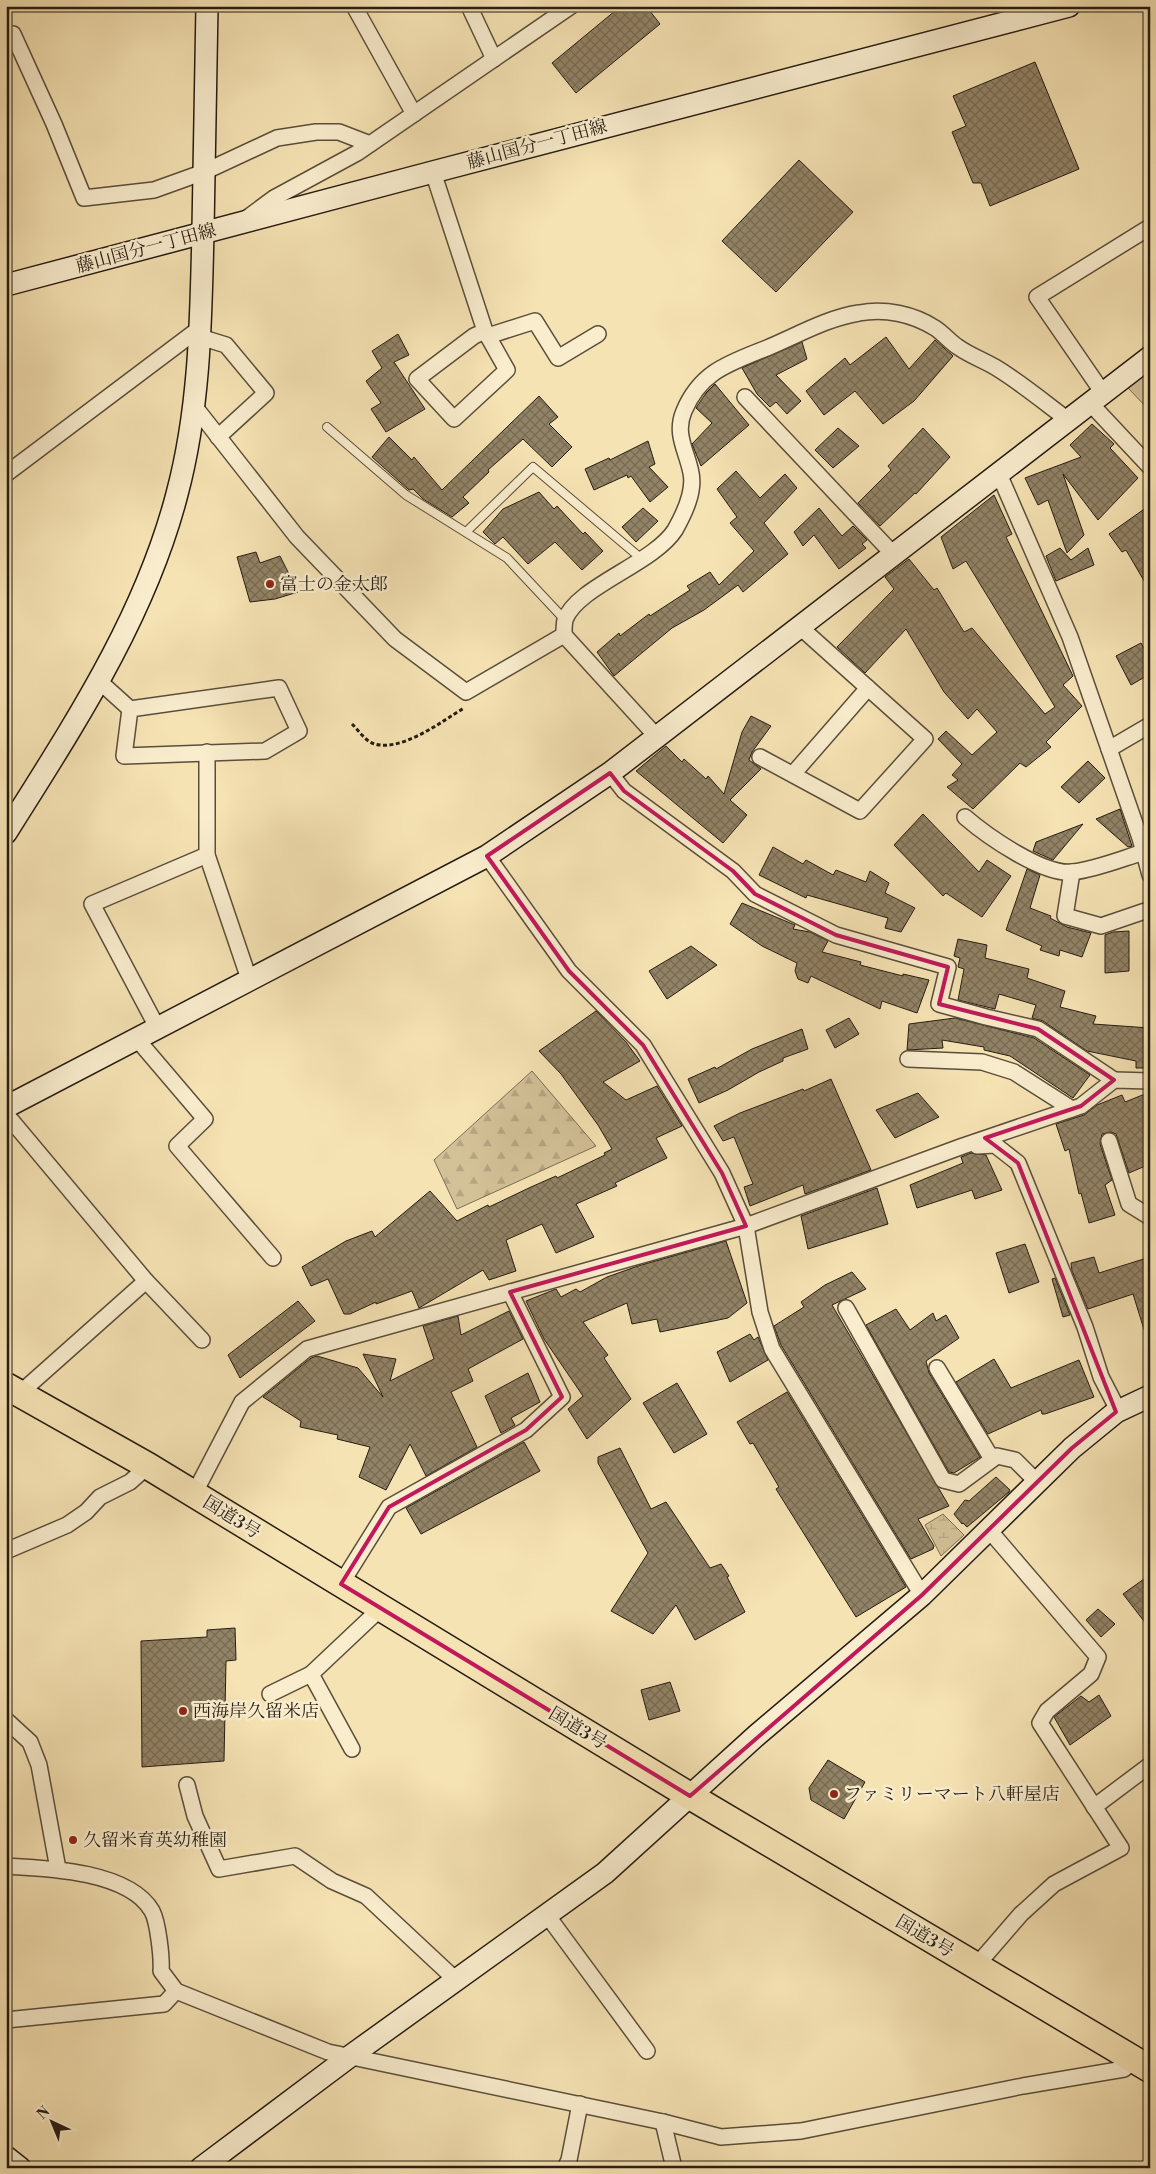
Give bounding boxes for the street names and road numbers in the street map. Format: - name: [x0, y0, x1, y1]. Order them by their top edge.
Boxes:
- street label: 藤山国分一丁田線: [465, 115, 610, 174]
- street label: 藤山国分一丁田線: [74, 219, 219, 278]
- street label: 国道3号: [199, 1491, 265, 1544]
- street label: 国道3号: [544, 1702, 611, 1755]
- street label: 国道3号: [891, 1910, 958, 1963]

